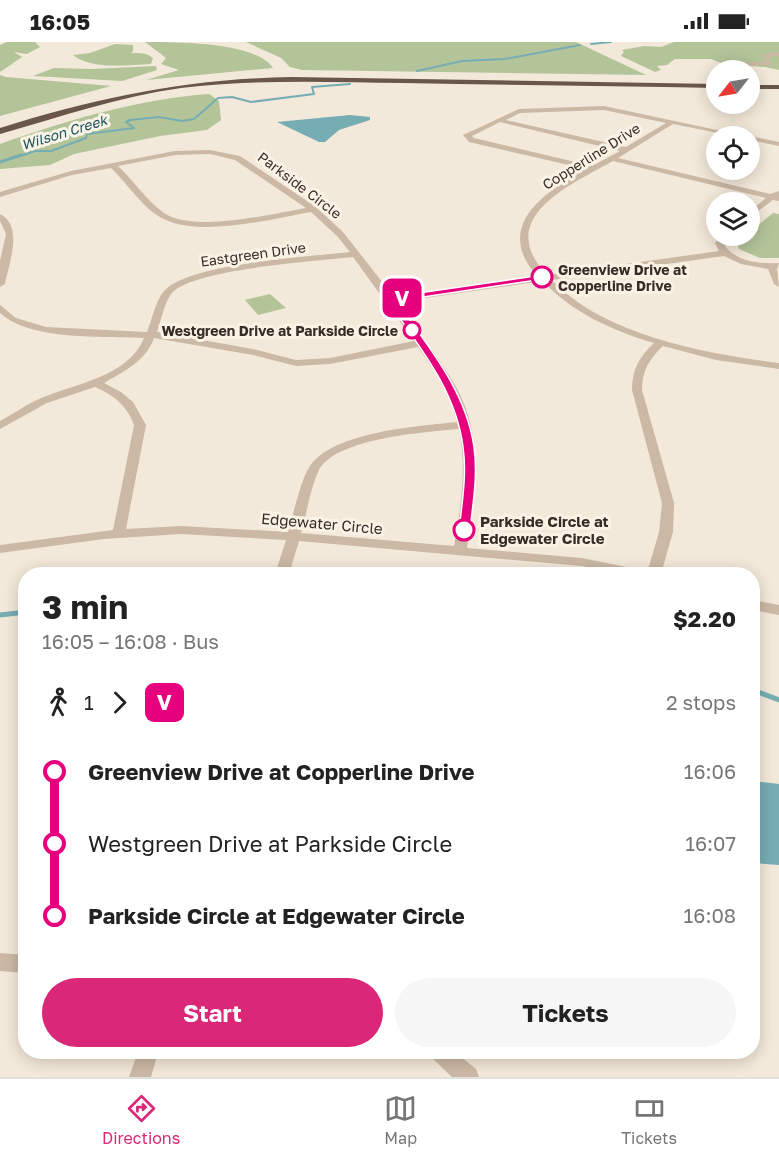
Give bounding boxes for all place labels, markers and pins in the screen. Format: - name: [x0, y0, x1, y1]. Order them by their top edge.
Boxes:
- place label: Greenview Drive at Copperline Drive: [558, 261, 687, 294]
- marker: Greenview Drive at Copperline Drive: [531, 266, 553, 288]
- marker: Westgreen Drive at Parkside Circle: [403, 321, 421, 339]
- place label: Westgreen Drive at Parkside Circle: [162, 322, 398, 339]
- place label: Parkside Circle at Edgewater Circle: [480, 512, 609, 547]
- marker: Parkside Circle at Edgewater Circle: [453, 519, 475, 541]

